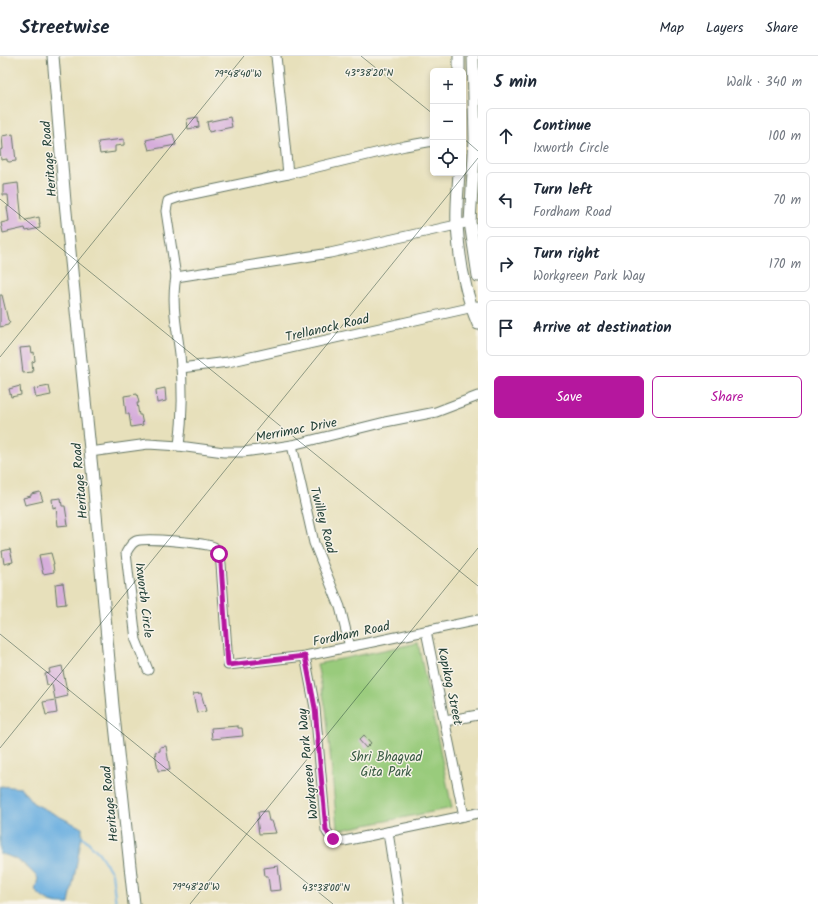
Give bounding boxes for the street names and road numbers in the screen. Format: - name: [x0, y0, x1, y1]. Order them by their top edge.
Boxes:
- street label: Heritage Road: [36, 119, 63, 198]
- street label: Trellanock Road: [283, 308, 372, 348]
- street label: Merrimac Drive: [254, 412, 339, 449]
- street label: Heritage Road: [67, 441, 94, 520]
- street label: Twilley Road: [304, 485, 342, 557]
- street label: Ixworth Circle: [128, 561, 159, 639]
- street label: Fordham Road: [311, 616, 392, 653]
- street label: Kapikog Street: [431, 645, 468, 728]
- street label: Workgreen Park Way: [292, 706, 325, 821]
- street label: Heritage Road: [96, 764, 125, 843]

